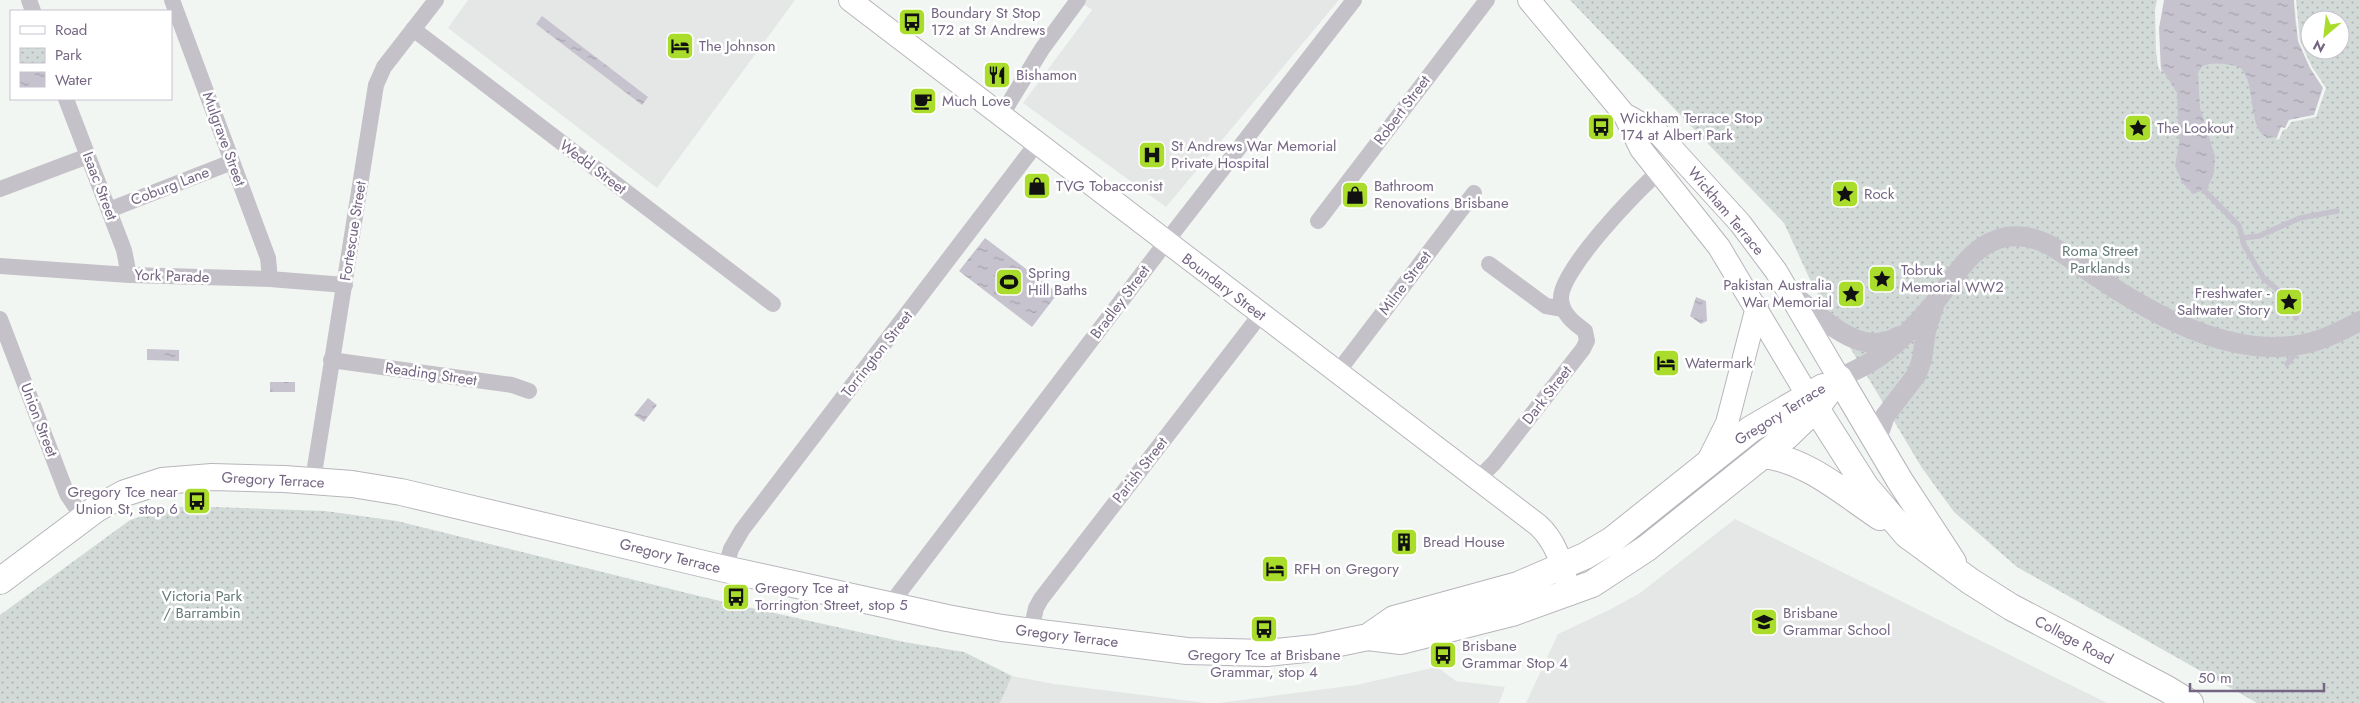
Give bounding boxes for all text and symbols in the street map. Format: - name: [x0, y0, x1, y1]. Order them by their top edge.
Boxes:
- place label: Boundary St Stop 172 at St Andrews: [931, 2, 1045, 41]
- bus stop icon: Boundary St Stop 172 at St Andrews: [897, 7, 927, 37]
- legend: [10, 10, 172, 100]
- north arrow: [2300, 10, 2350, 60]
- text: Road: [55, 19, 87, 41]
- hotel icon: The Johnson: [665, 31, 695, 61]
- place label: The Johnson: [699, 35, 776, 57]
- text: N: [2309, 35, 2329, 58]
- text: Park: [55, 44, 82, 66]
- restaurant icon: Bishamon: [982, 60, 1012, 90]
- place label: Bishamon: [1016, 64, 1077, 86]
- text: Water: [55, 69, 93, 91]
- street label: Robert Street: [1369, 70, 1436, 149]
- cafe icon: Much Love: [908, 86, 938, 116]
- street label: Mulgrave Street: [197, 89, 251, 190]
- place label: Much Love: [942, 90, 1011, 112]
- place label: Wickham Terrace Stop 174 at Albert Park: [1620, 107, 1763, 146]
- bus stop icon: Wickham Terrace Stop 174 at Albert Park: [1586, 112, 1616, 142]
- place icon: The Lookout: [2123, 113, 2153, 143]
- place label: The Lookout: [2157, 117, 2234, 139]
- street label: Wedd Street: [555, 135, 631, 200]
- place label: St Andrews War Memorial Private Hospital: [1171, 135, 1337, 174]
- hospital icon: St Andrews War Memorial Private Hospital: [1137, 140, 1167, 170]
- street label: Isaac Street: [77, 149, 123, 224]
- street label: Coburg Lane: [128, 161, 213, 211]
- street label: Wickham Terrace: [1682, 162, 1770, 260]
- shop icon: TVG Tobacconist: [1022, 171, 1052, 201]
- place label: TVG Tobacconist: [1056, 175, 1163, 197]
- place label: Bathroom Renovations Brisbane: [1374, 175, 1509, 214]
- street label: Fortescue Street: [334, 179, 372, 283]
- place icon: Rock: [1830, 179, 1860, 209]
- shop icon: Bathroom Renovations Brisbane: [1340, 180, 1370, 210]
- place label: Rock: [1864, 183, 1895, 205]
- park label: Roma Street Parklands: [2062, 240, 2138, 279]
- street label: Milne Street: [1374, 246, 1437, 320]
- street label: Boundary Street: [1177, 248, 1271, 326]
- place label: Tobruk Memorial WW2: [1901, 259, 2004, 298]
- street label: Bradley Street: [1085, 260, 1155, 343]
- place label: Spring Hill Baths: [1028, 262, 1087, 301]
- street label: York Parade: [134, 264, 210, 288]
- place icon: Tobruk Memorial WW2: [1867, 264, 1897, 294]
- sports icon: Spring Hill Baths: [994, 267, 1024, 297]
- place label: Pakistan Australia War Memorial: [1723, 274, 1832, 313]
- place icon: Pakistan Australia War Memorial: [1836, 279, 1866, 309]
- place label: Freshwater - Saltwater Story: [2177, 282, 2271, 321]
- place icon: Freshwater - Saltwater Story: [2274, 287, 2304, 317]
- street label: Torrington Street: [836, 306, 918, 402]
- hotel icon: Watermark: [1651, 348, 1681, 378]
- place label: Watermark: [1685, 352, 1753, 374]
- street label: Reading Street: [384, 357, 479, 391]
- street label: Dark Street: [1517, 361, 1577, 429]
- street label: Gregory Terrace: [1730, 377, 1830, 451]
- street label: Union Street: [15, 380, 63, 460]
- street label: Parish Street: [1107, 432, 1173, 508]
- street label: Gregory Terrace: [221, 466, 325, 494]
- place label: Gregory Tce near Union St, stop 6: [67, 481, 179, 520]
- bus stop icon: Gregory Tce near Union St, stop 6: [182, 486, 212, 516]
- building icon: Bread House: [1389, 527, 1419, 557]
- place label: Bread House: [1423, 531, 1505, 553]
- street label: Gregory Terrace: [617, 533, 723, 579]
- hotel icon: RFH on Gregory: [1260, 554, 1290, 584]
- place label: RFH on Gregory: [1294, 558, 1399, 580]
- place label: Gregory Tce at Torrington Street, stop 5: [755, 577, 908, 616]
- bus stop icon: Gregory Tce at Torrington Street, stop 5: [721, 582, 751, 612]
- park label: Victoria Park / Barrambin: [162, 585, 243, 624]
- place label: Brisbane Grammar School: [1783, 602, 1890, 641]
- school or university icon: Brisbane Grammar School: [1749, 607, 1779, 637]
- street label: College Road: [2031, 610, 2117, 670]
- bus stop icon: Gregory Tce at Brisbane Grammar, stop 4: [1249, 614, 1279, 644]
- street label: Gregory Terrace: [1014, 619, 1120, 653]
- place label: Brisbane Grammar Stop 4: [1462, 635, 1568, 674]
- bus stop icon: Brisbane Grammar Stop 4: [1428, 640, 1458, 670]
- place label: Gregory Tce at Brisbane Grammar, stop 4: [1188, 644, 1341, 683]
- scale bar: [2190, 660, 2324, 692]
- text: 50 m: [2198, 667, 2232, 689]

